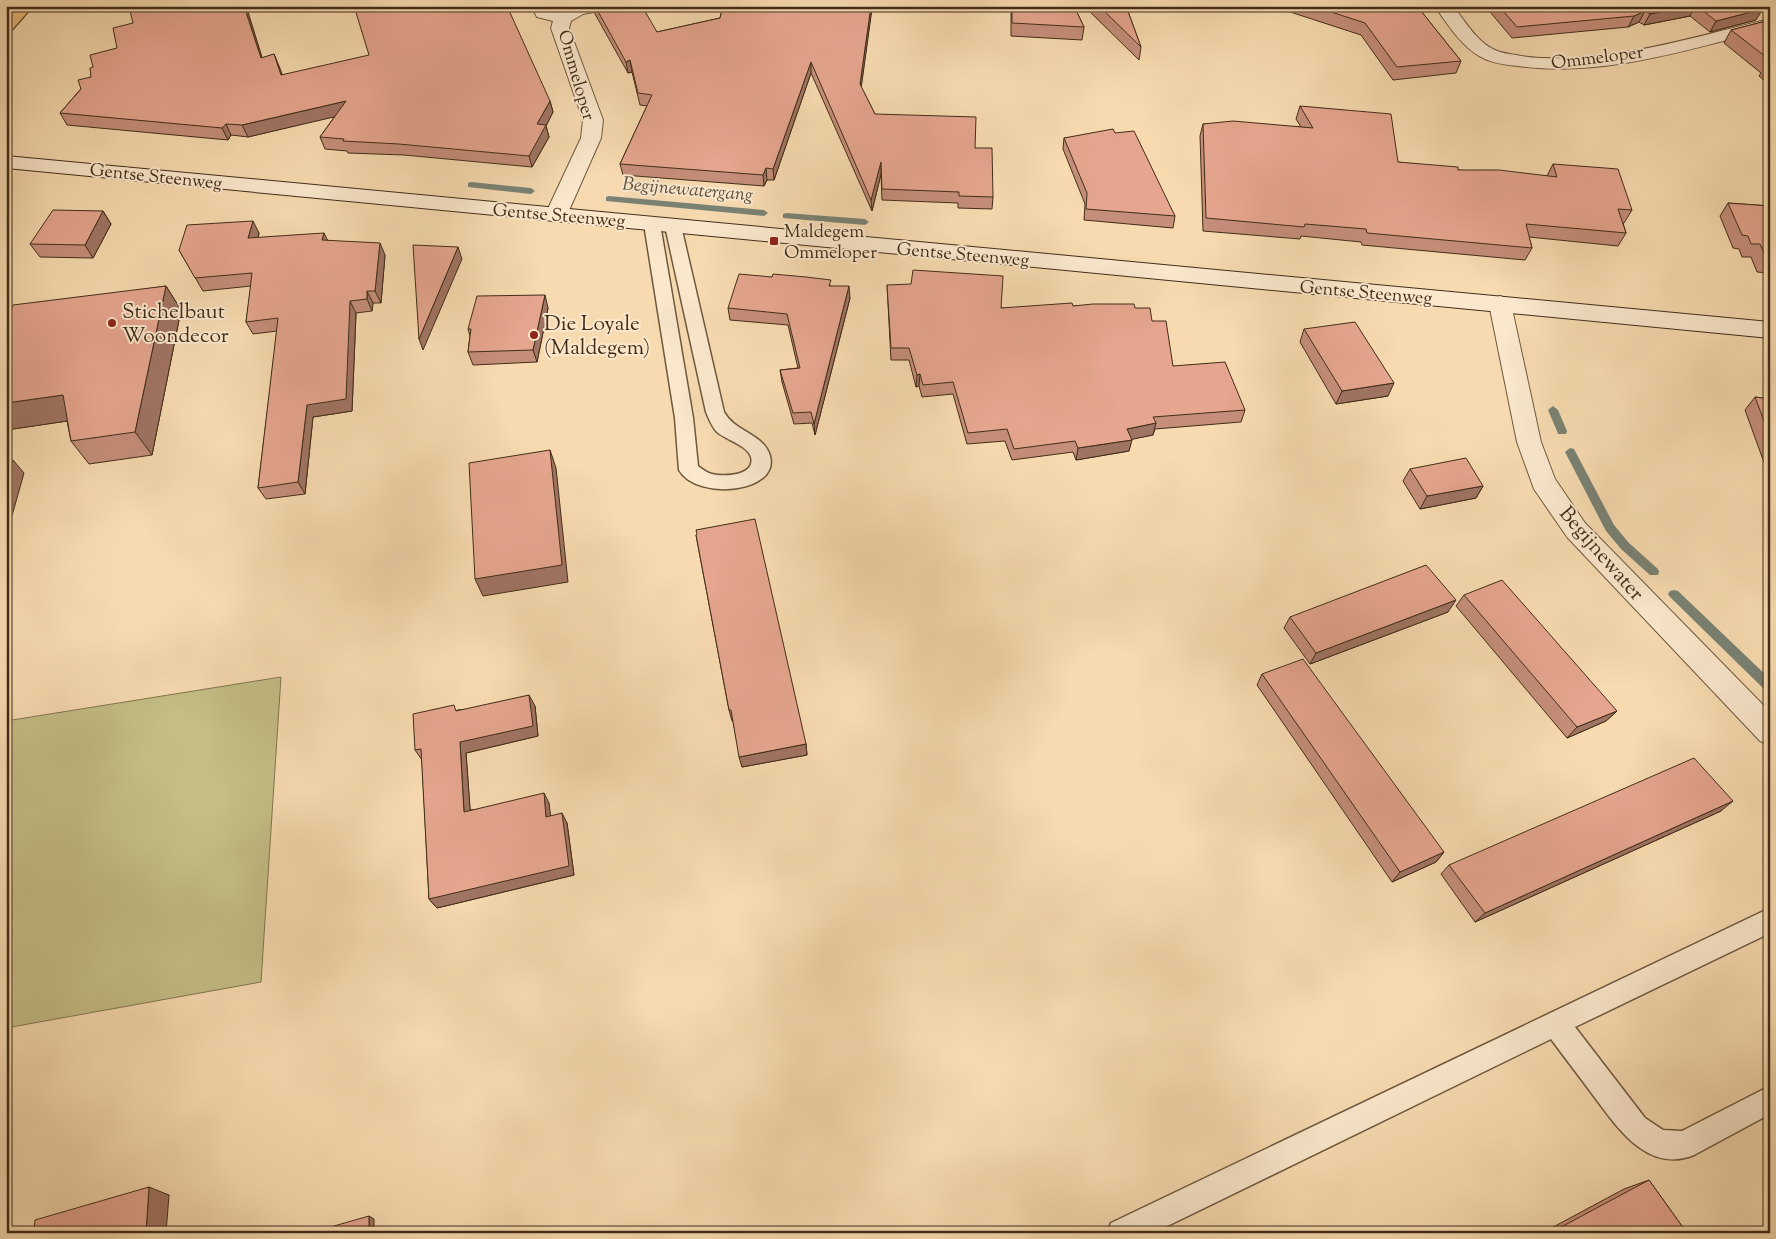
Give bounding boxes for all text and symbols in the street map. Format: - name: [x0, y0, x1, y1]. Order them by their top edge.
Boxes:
- street label: Ommeloper: [550, 27, 600, 124]
- street label: Ommeloper: [1550, 40, 1645, 78]
- street label: Gentse Steenweg: [88, 158, 223, 198]
- water label: Begijnewatergang: [621, 171, 754, 210]
- street label: Gentse Steenweg: [491, 198, 626, 236]
- place label: Maldegem Ommeloper: [784, 220, 877, 267]
- marker: Maldegem Ommeloper: [768, 235, 780, 247]
- street label: Gentse Steenweg: [895, 237, 1030, 275]
- street label: Gentse Steenweg: [1298, 275, 1433, 313]
- place label: Stichelbaut Woondecor: [122, 298, 229, 352]
- place label: Die Loyale (Maldegem): [544, 310, 650, 364]
- marker: Stichelbaut Woondecor: [106, 317, 118, 329]
- marker: Die Loyale (Maldegem): [528, 329, 540, 341]
- street label: Begijnewater: [1551, 500, 1650, 608]

